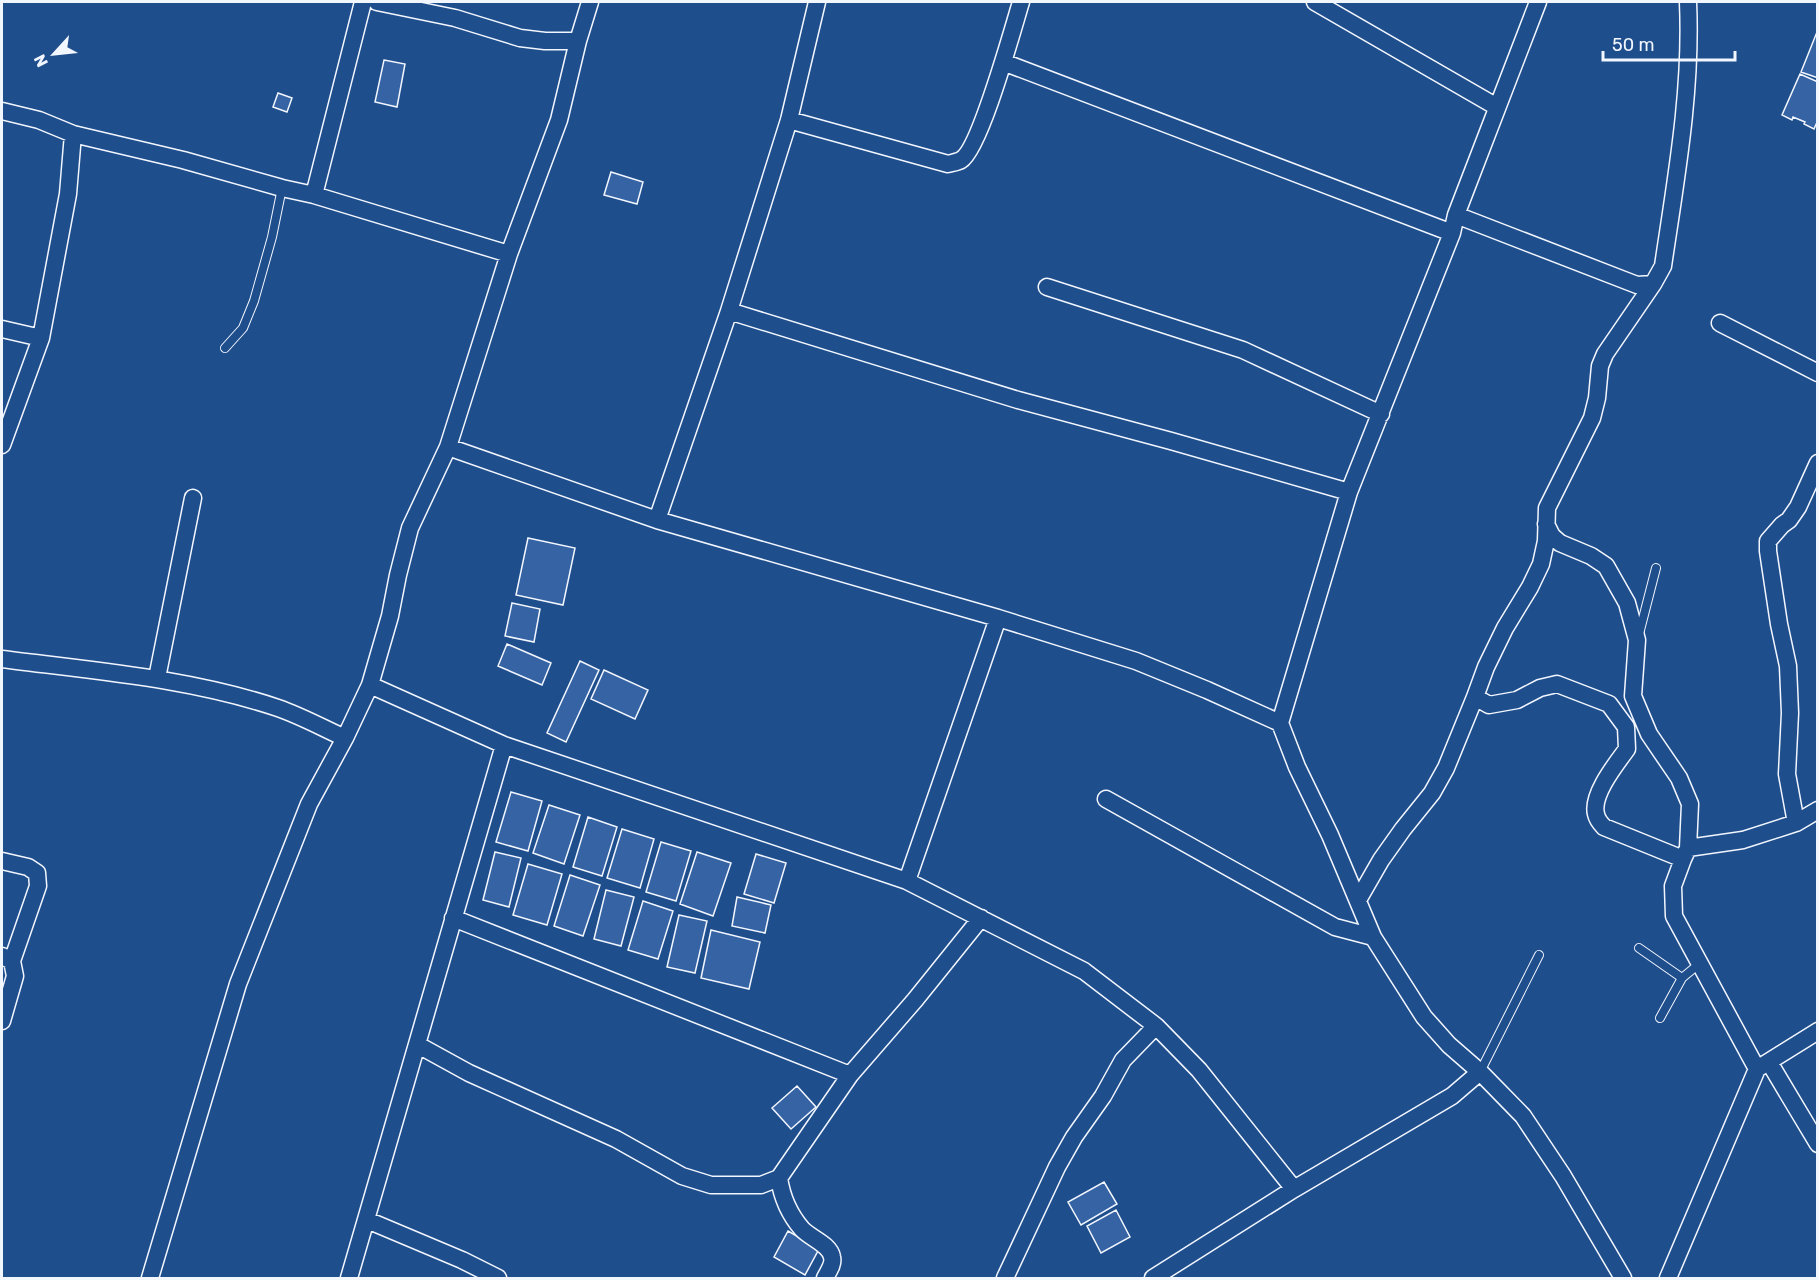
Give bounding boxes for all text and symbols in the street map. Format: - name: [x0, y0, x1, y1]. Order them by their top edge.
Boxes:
- north arrow: [24, 24, 84, 84]
- scale bar: [1603, 24, 1735, 62]
- text: 50 m: [1612, 34, 1655, 56]
- text: N: [30, 51, 52, 70]

